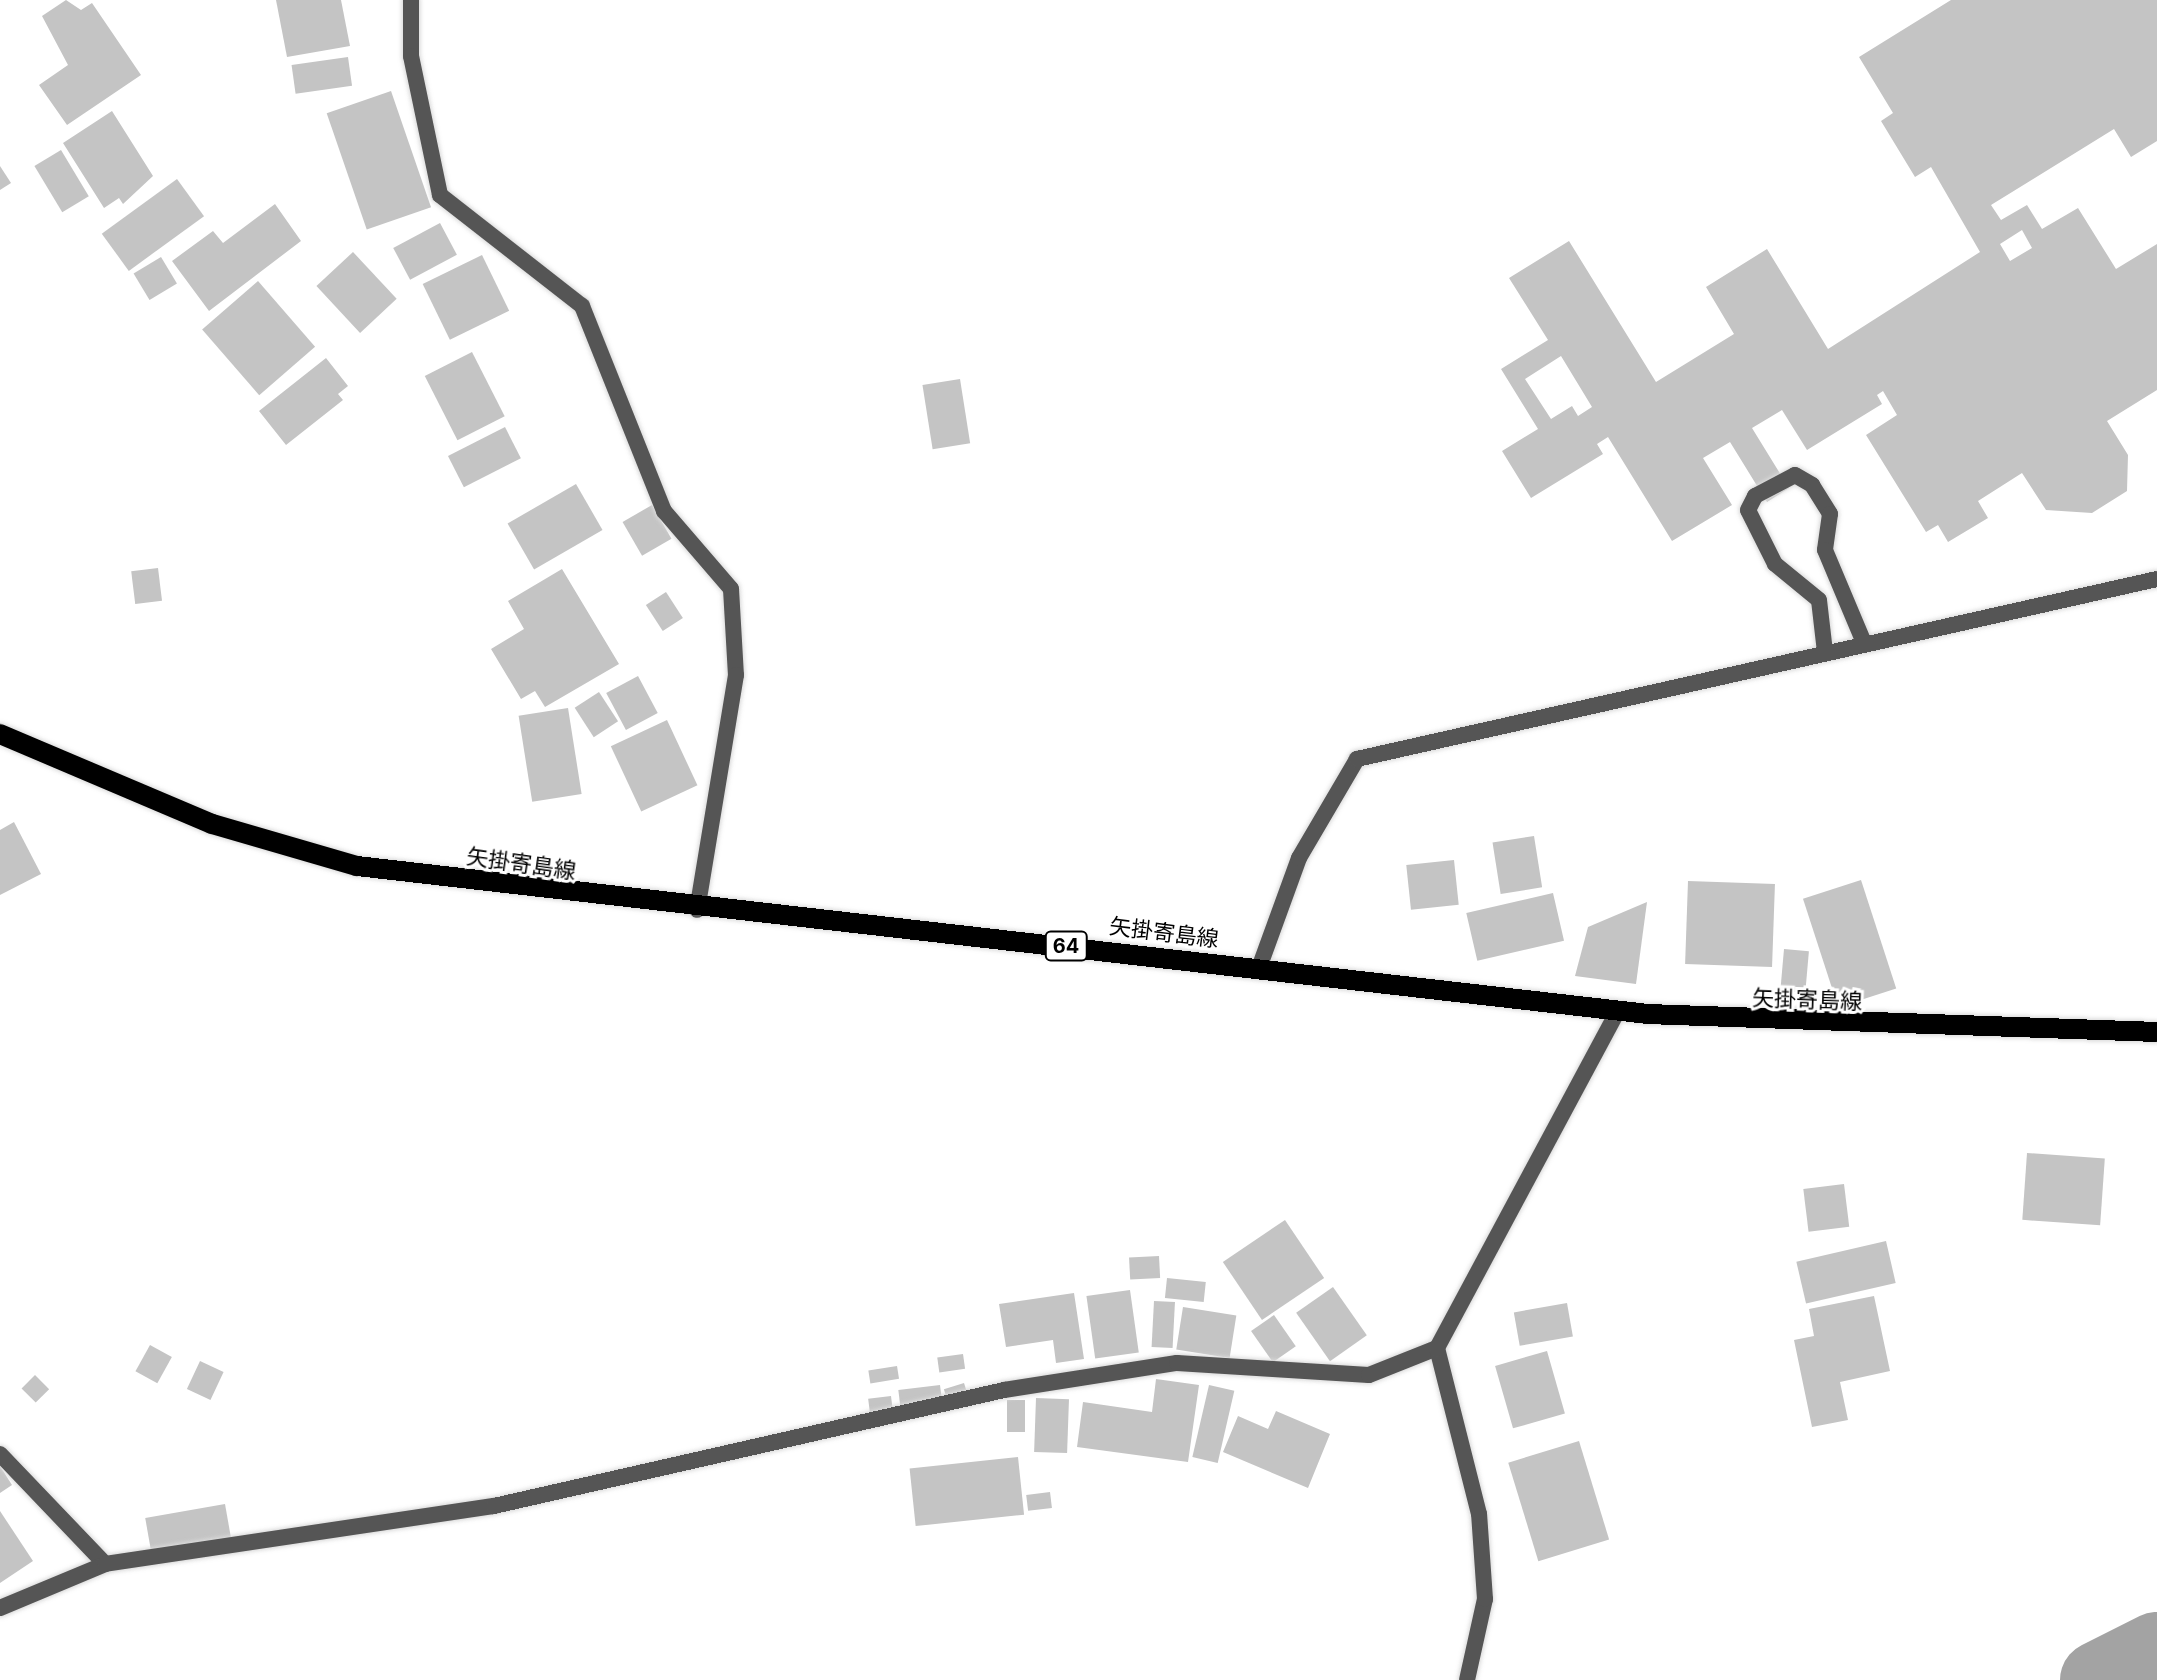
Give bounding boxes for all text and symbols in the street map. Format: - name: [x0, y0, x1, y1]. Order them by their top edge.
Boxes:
- street label: 矢掛寄島線: [465, 843, 577, 885]
- street label: 矢掛寄島線: [1108, 913, 1220, 953]
- road number: 64: [1044, 930, 1088, 962]
- street label: 矢掛寄島線: [1752, 985, 1862, 1015]

